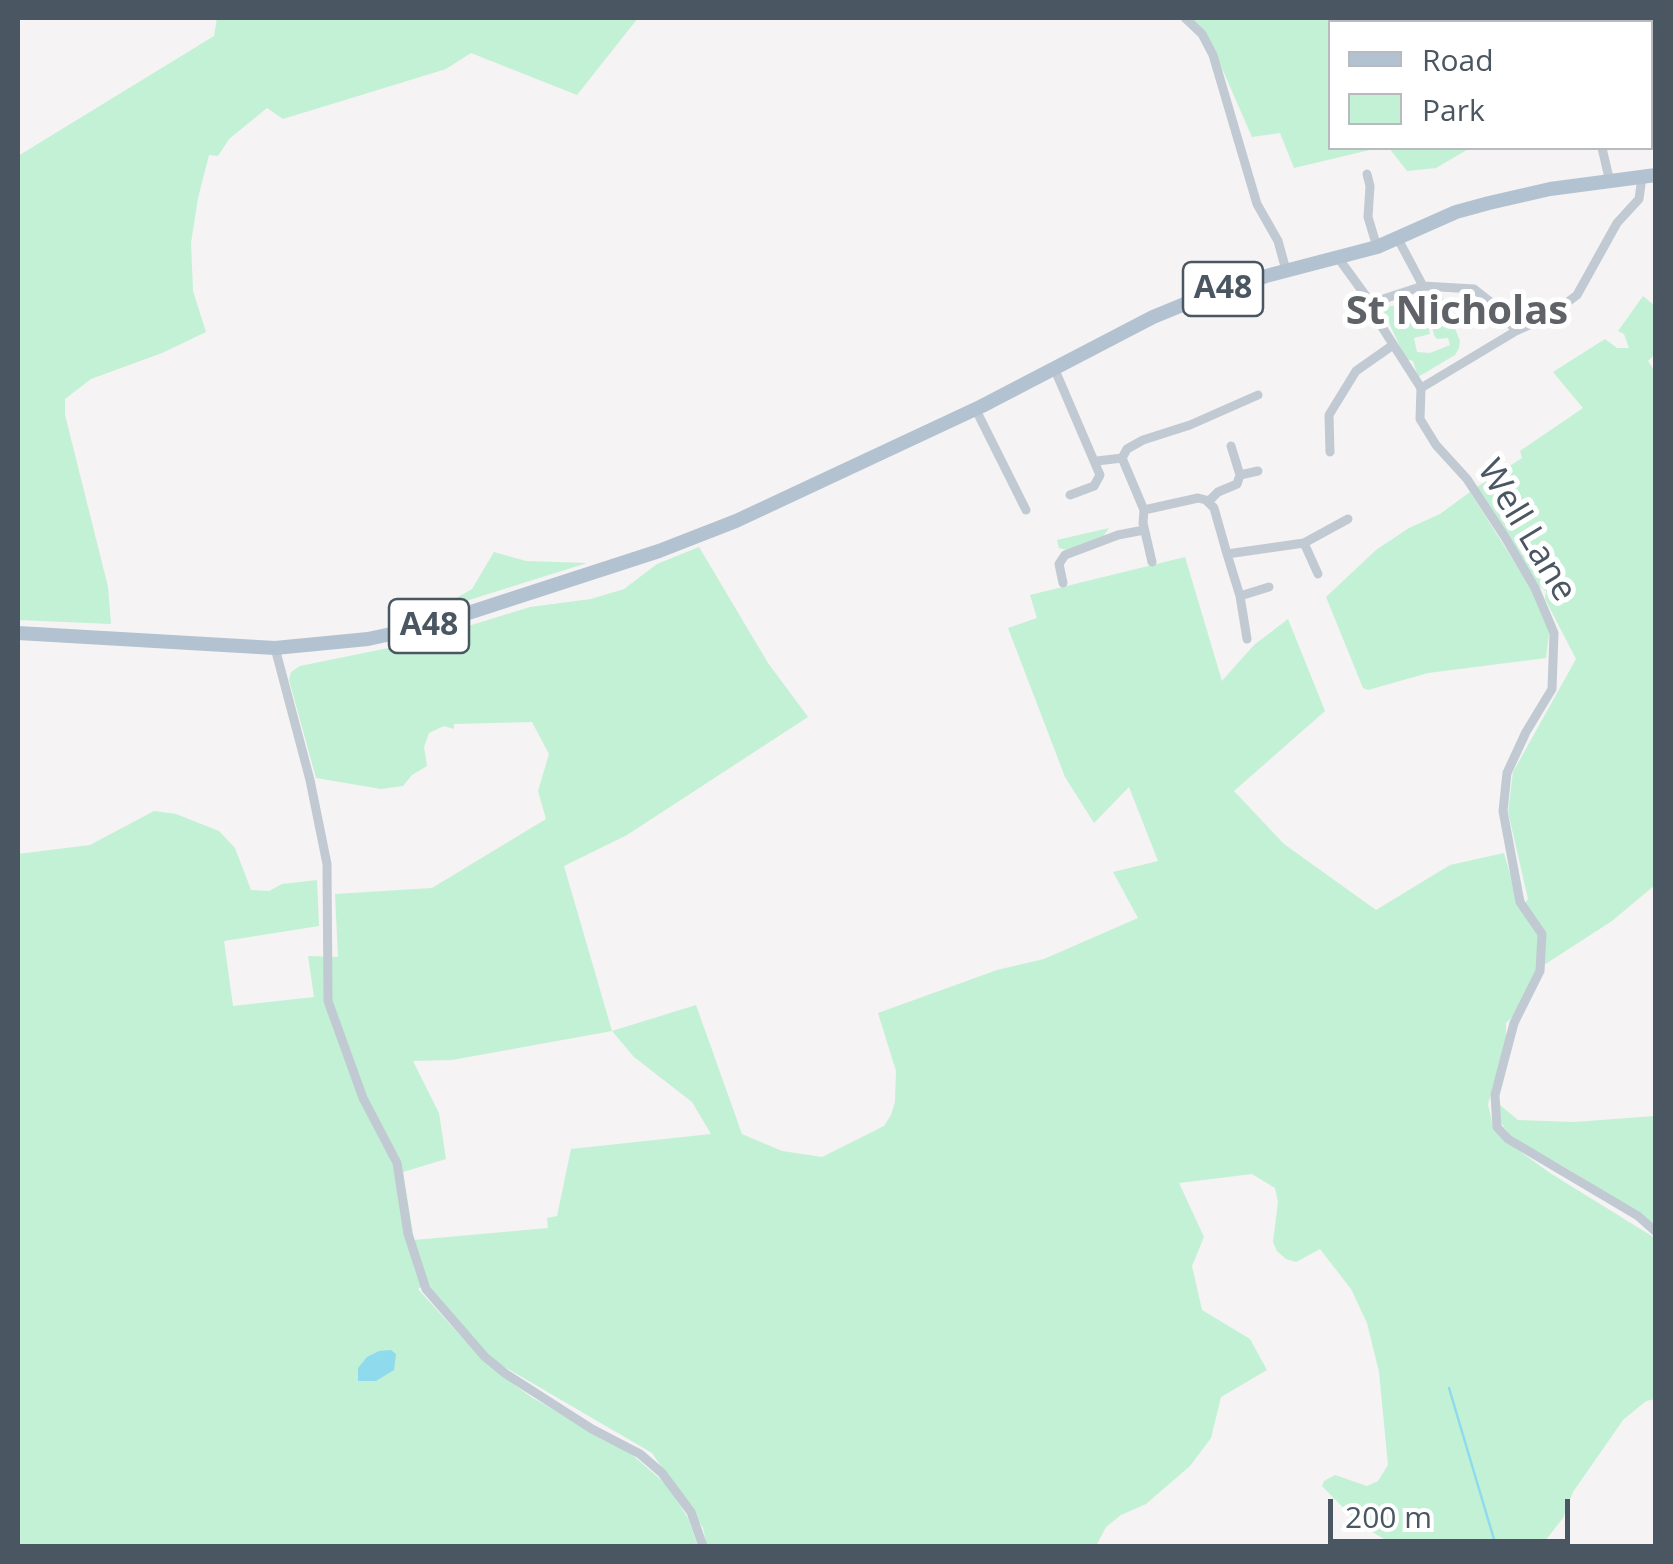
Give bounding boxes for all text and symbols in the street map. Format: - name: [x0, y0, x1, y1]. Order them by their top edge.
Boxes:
- legend: [1328, 20, 1653, 150]
- text: Road: [1422, 39, 1494, 80]
- text: Park: [1422, 89, 1485, 130]
- road number: A48: [1183, 262, 1263, 316]
- district label: St Nicholas: [1346, 289, 1568, 337]
- street label: Well Lane: [1467, 453, 1585, 609]
- road number: A48: [389, 599, 469, 653]
- scale bar: [1333, 1479, 1576, 1541]
- text: 200 m: [1345, 1496, 1432, 1537]

